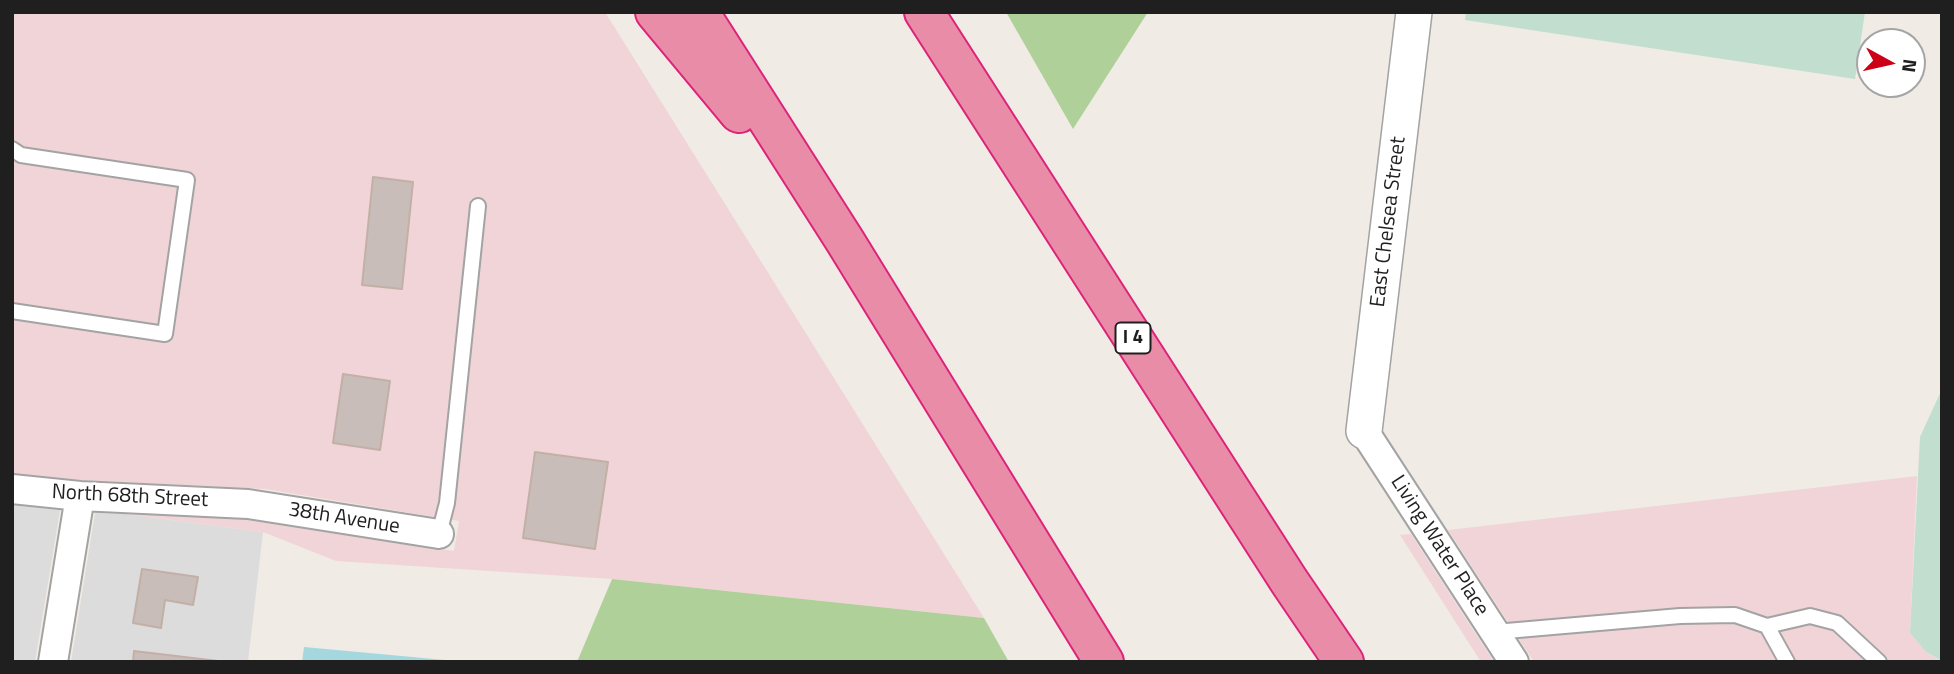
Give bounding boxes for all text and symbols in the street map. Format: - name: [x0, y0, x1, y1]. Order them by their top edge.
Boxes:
- north arrow: [1856, 28, 1926, 98]
- text: N: [1895, 57, 1926, 74]
- street label: East Chelsea Street: [1366, 135, 1412, 309]
- road number: I 4: [1116, 322, 1150, 354]
- street label: Living Water Place: [1384, 471, 1494, 621]
- street label: North 68th Street: [51, 480, 209, 514]
- street label: 38th Avenue: [286, 498, 402, 540]

